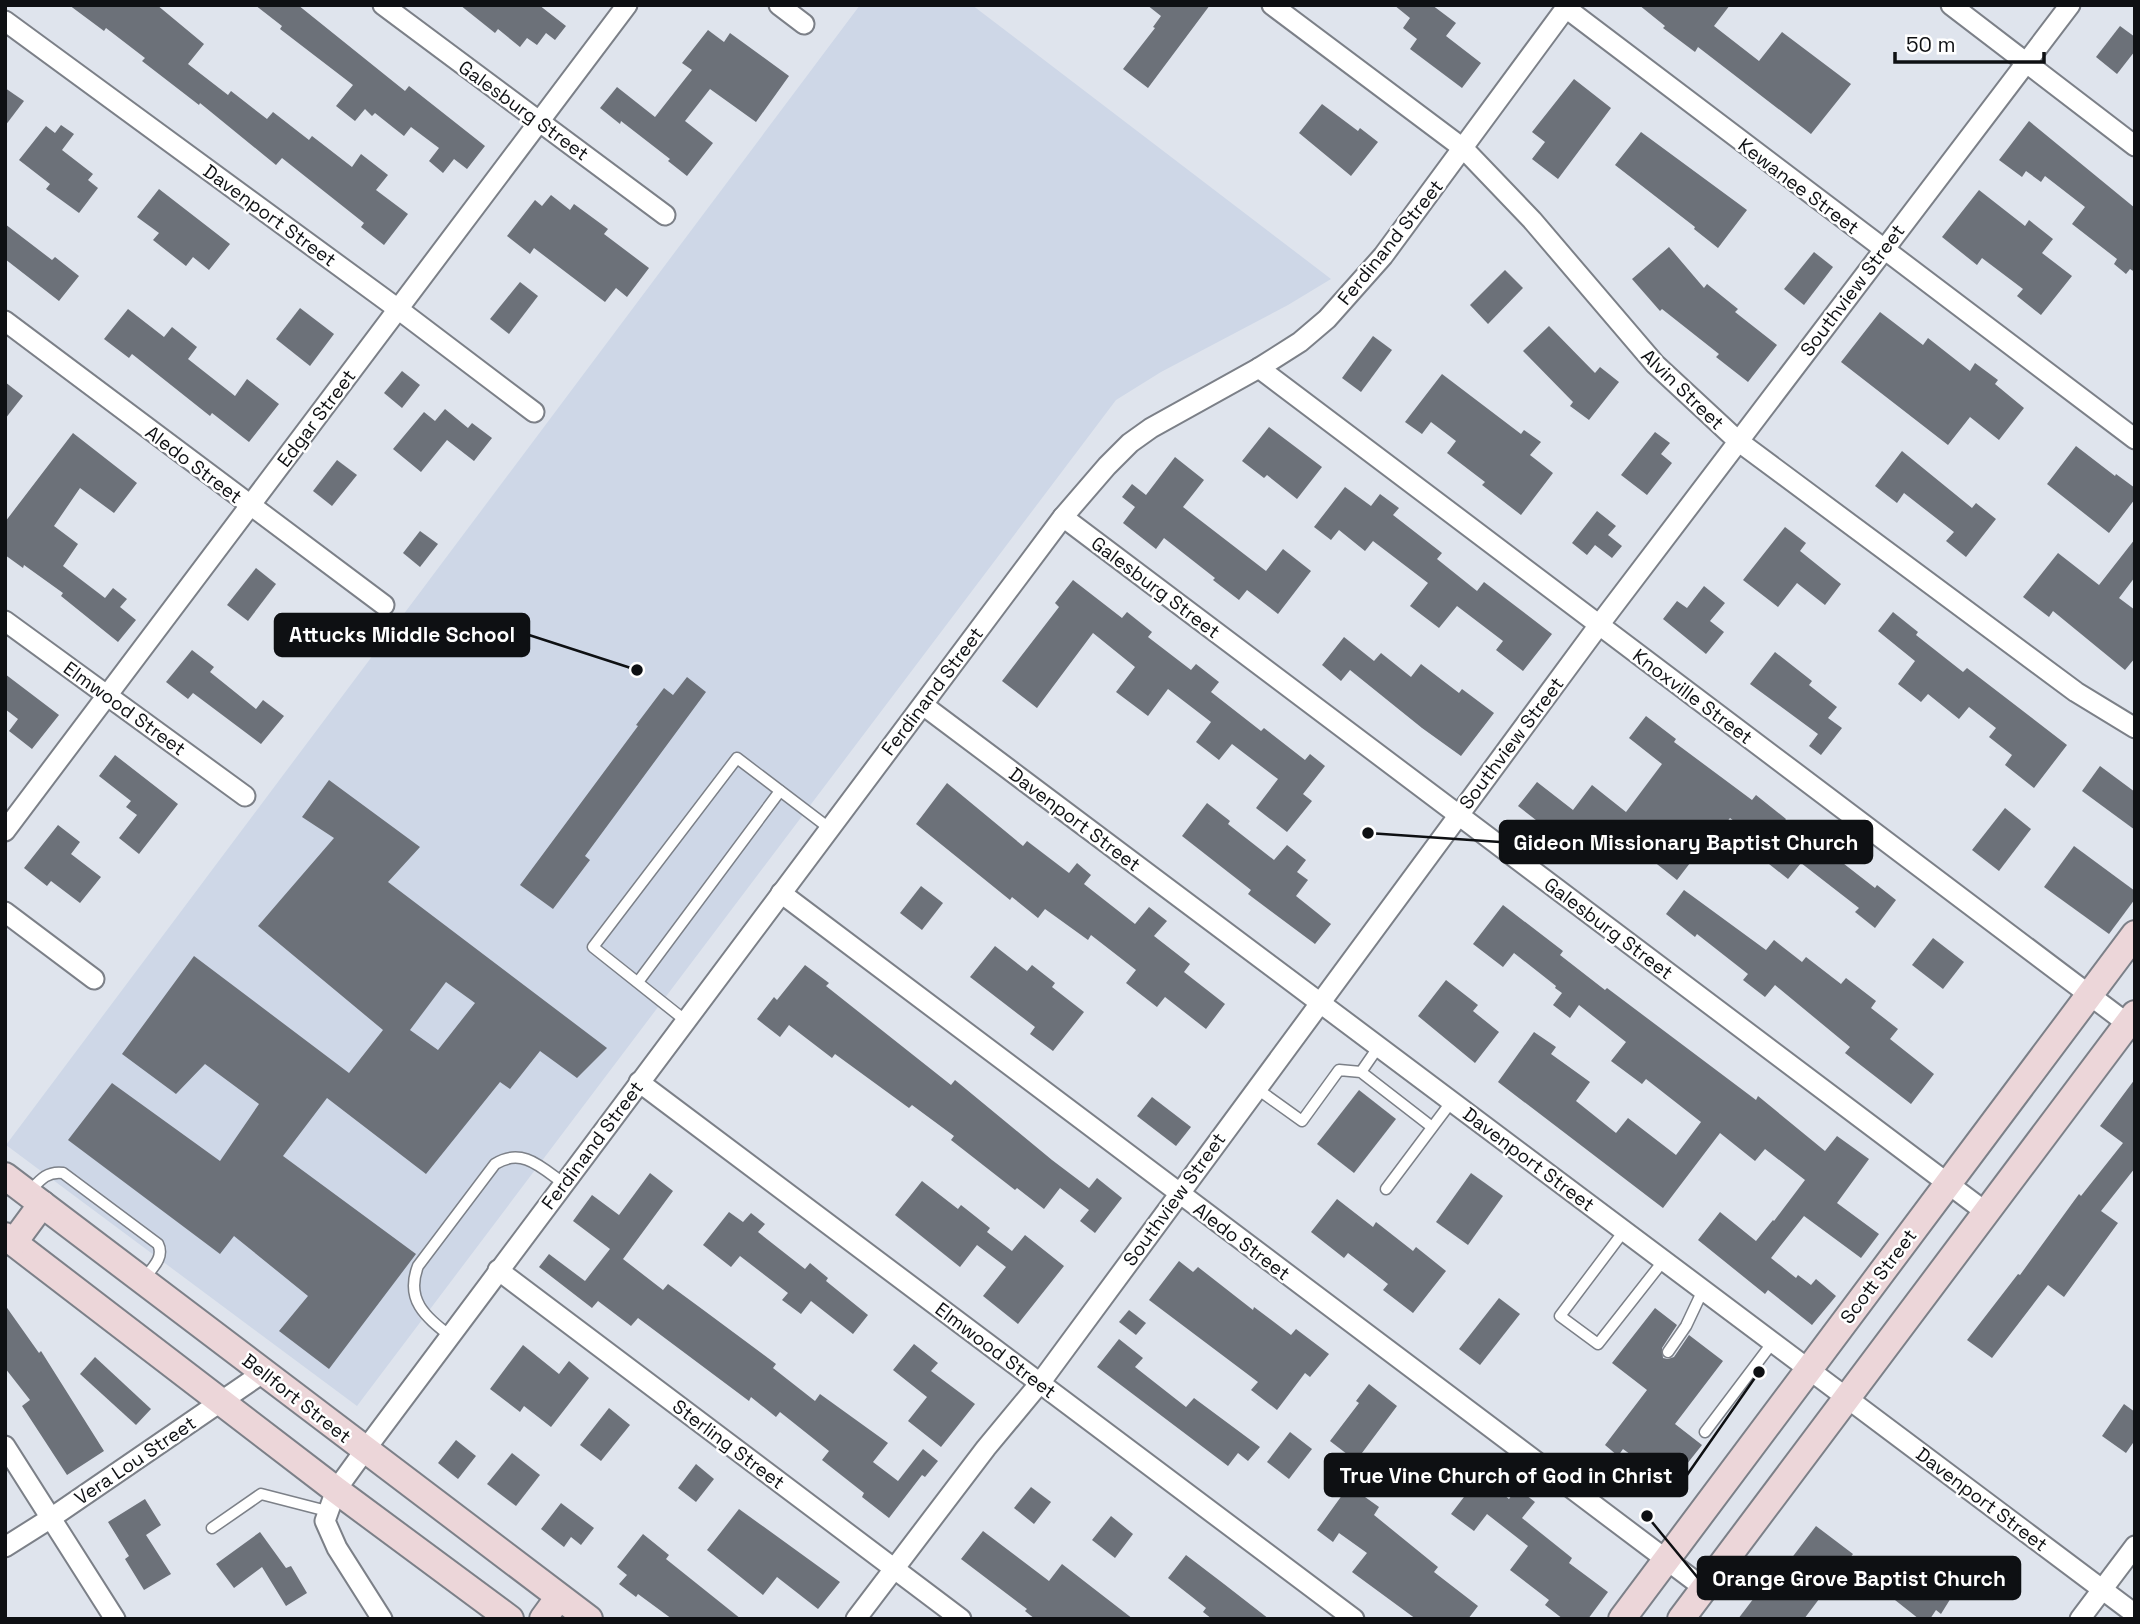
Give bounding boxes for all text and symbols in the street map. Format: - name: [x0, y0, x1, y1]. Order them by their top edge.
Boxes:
- scale bar: [1895, 21, 2044, 65]
- text: 50 m: [1906, 31, 1956, 58]
- street label: Galesburg Street: [454, 55, 594, 166]
- street label: Kewanee Street: [1733, 133, 1864, 240]
- street label: Davenport Street: [198, 159, 341, 272]
- street label: Ferdinand Street: [1332, 174, 1449, 310]
- street label: Southview Street: [1795, 219, 1910, 361]
- street label: Alvin Street: [1636, 344, 1730, 435]
- street label: Edgar Street: [271, 364, 361, 472]
- street label: Aledo Street: [140, 420, 247, 509]
- street label: Galesburg Street: [1086, 531, 1225, 644]
- callout: Attucks Middle School: [275, 614, 529, 656]
- text: Attucks Middle School: [289, 621, 515, 648]
- street label: Ferdinand Street: [876, 622, 989, 761]
- street label: Knoxville Street: [1628, 643, 1758, 750]
- street label: Elmwood Street: [59, 656, 191, 761]
- street label: Southview Street: [1454, 672, 1569, 814]
- street label: Davenport Street: [1004, 762, 1146, 877]
- callout: Gideon Missionary Baptist Church: [1500, 821, 1872, 863]
- text: Gideon Missionary Baptist Church: [1514, 829, 1858, 856]
- street label: Galesburg Street: [1539, 872, 1678, 985]
- street label: Ferdinand Street: [536, 1076, 649, 1215]
- street label: Davenport Street: [1458, 1102, 1600, 1217]
- street label: Southview Street: [1117, 1128, 1231, 1271]
- street label: Aledo Street: [1188, 1197, 1295, 1286]
- street label: Scott Street: [1835, 1224, 1922, 1329]
- street label: Elmwood Street: [930, 1297, 1061, 1404]
- street label: Bellfort Street: [237, 1348, 356, 1449]
- street label: Sterling Street: [667, 1394, 790, 1495]
- street label: Vera Lou Street: [70, 1410, 201, 1510]
- street label: Davenport Street: [1911, 1442, 2053, 1557]
- callout: True Vine Church of God in Christ: [1325, 1454, 1687, 1496]
- text: True Vine Church of God in Christ: [1339, 1462, 1673, 1489]
- callout: Orange Grove Baptist Church: [1698, 1557, 2020, 1599]
- text: Orange Grove Baptist Church: [1712, 1565, 2006, 1592]

